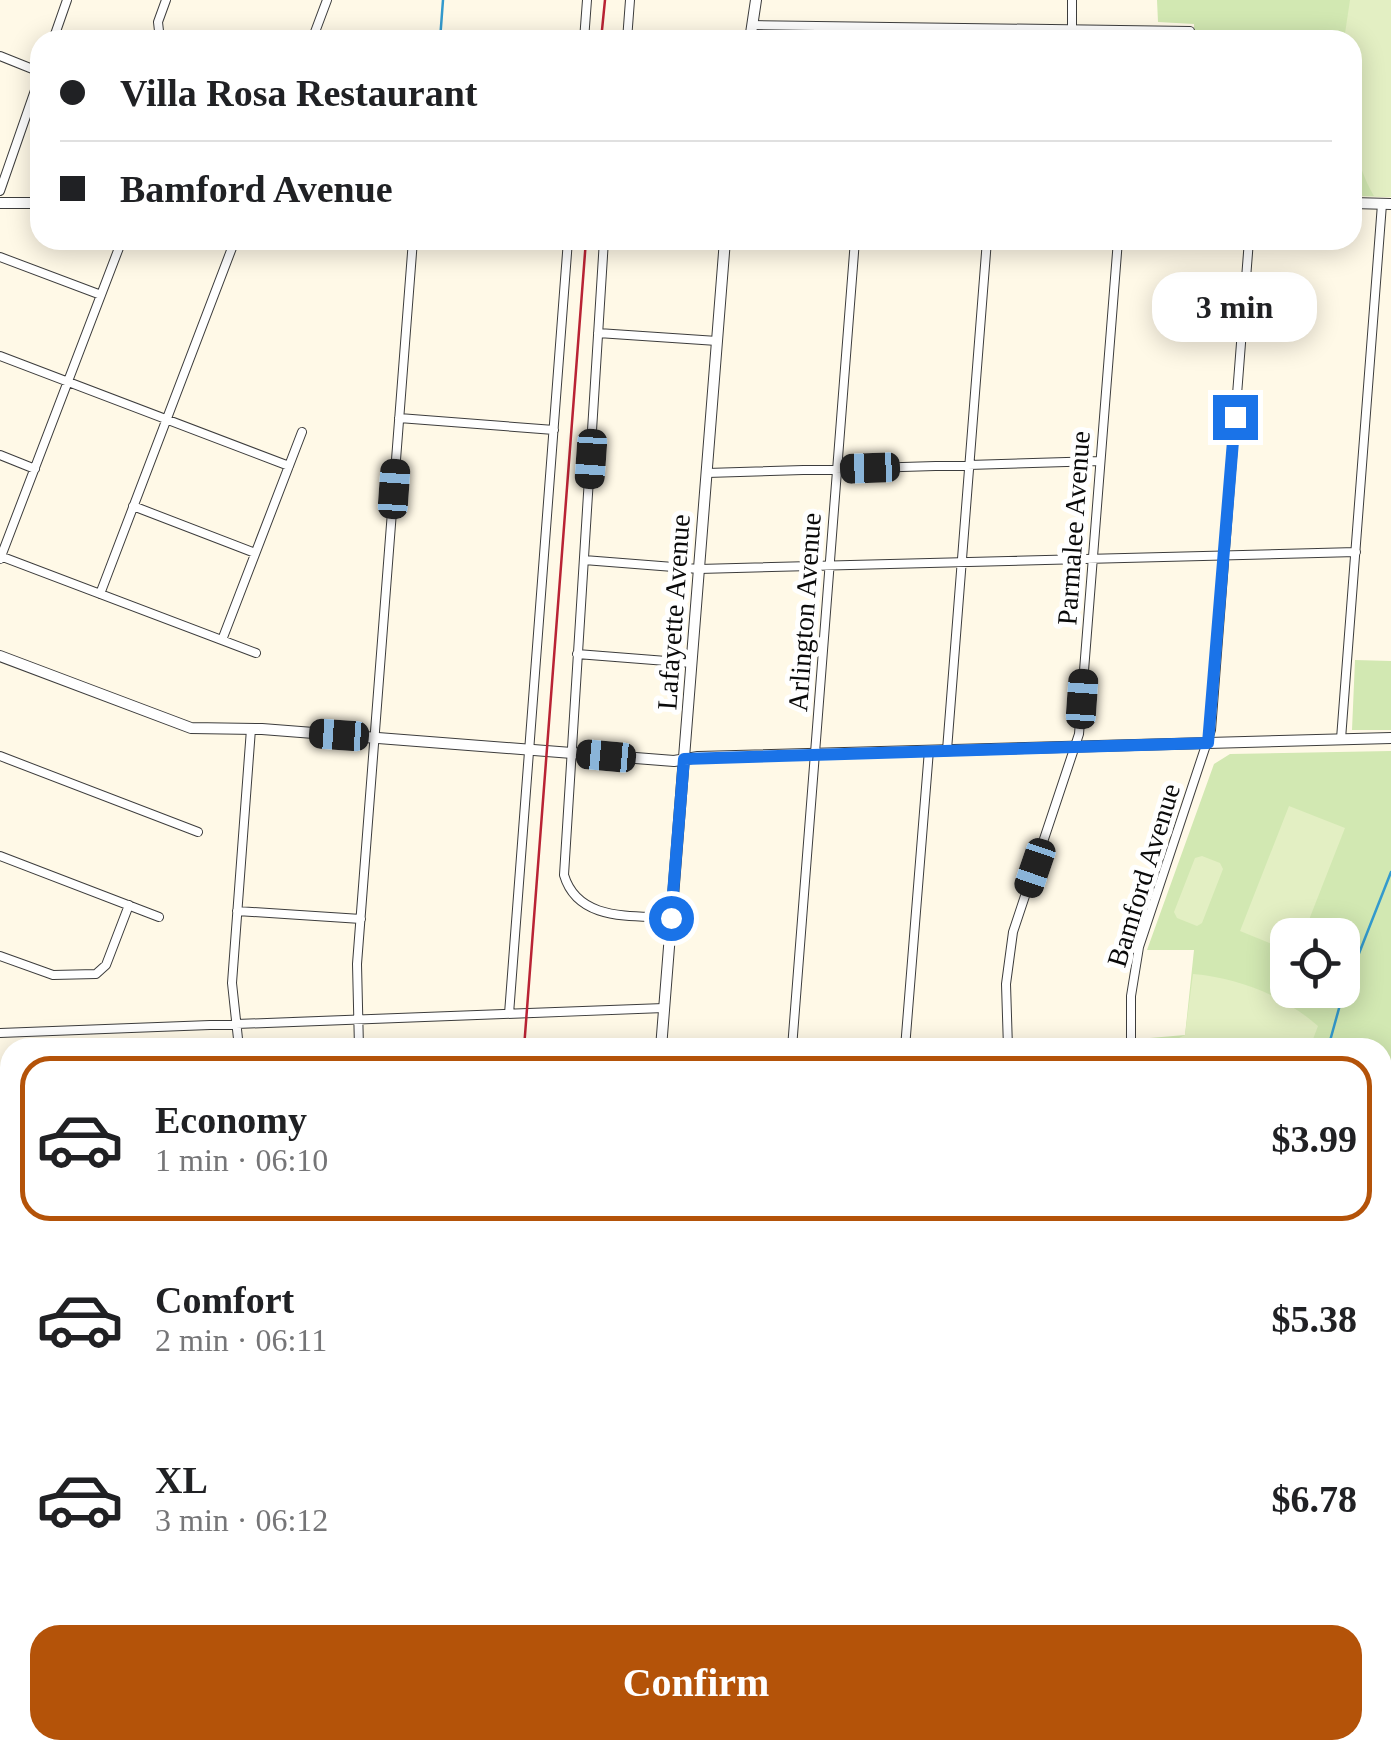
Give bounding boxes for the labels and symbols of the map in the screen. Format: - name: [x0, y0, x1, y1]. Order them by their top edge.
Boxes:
- callout: 3 min: [1152, 272, 1318, 342]
- route end: [1213, 395, 1258, 440]
- car: [574, 428, 608, 490]
- street label: Parmalee Avenue: [1051, 430, 1096, 626]
- car: [839, 452, 901, 484]
- car: [377, 458, 411, 520]
- street label: Arlington Avenue: [782, 512, 827, 713]
- street label: Lafayette Avenue: [651, 513, 696, 711]
- car: [1065, 668, 1099, 730]
- car: [308, 718, 370, 752]
- car: [575, 738, 637, 774]
- street label: Bamford Avenue: [1101, 780, 1186, 971]
- car: [1011, 835, 1059, 901]
- route start: [649, 896, 694, 941]

